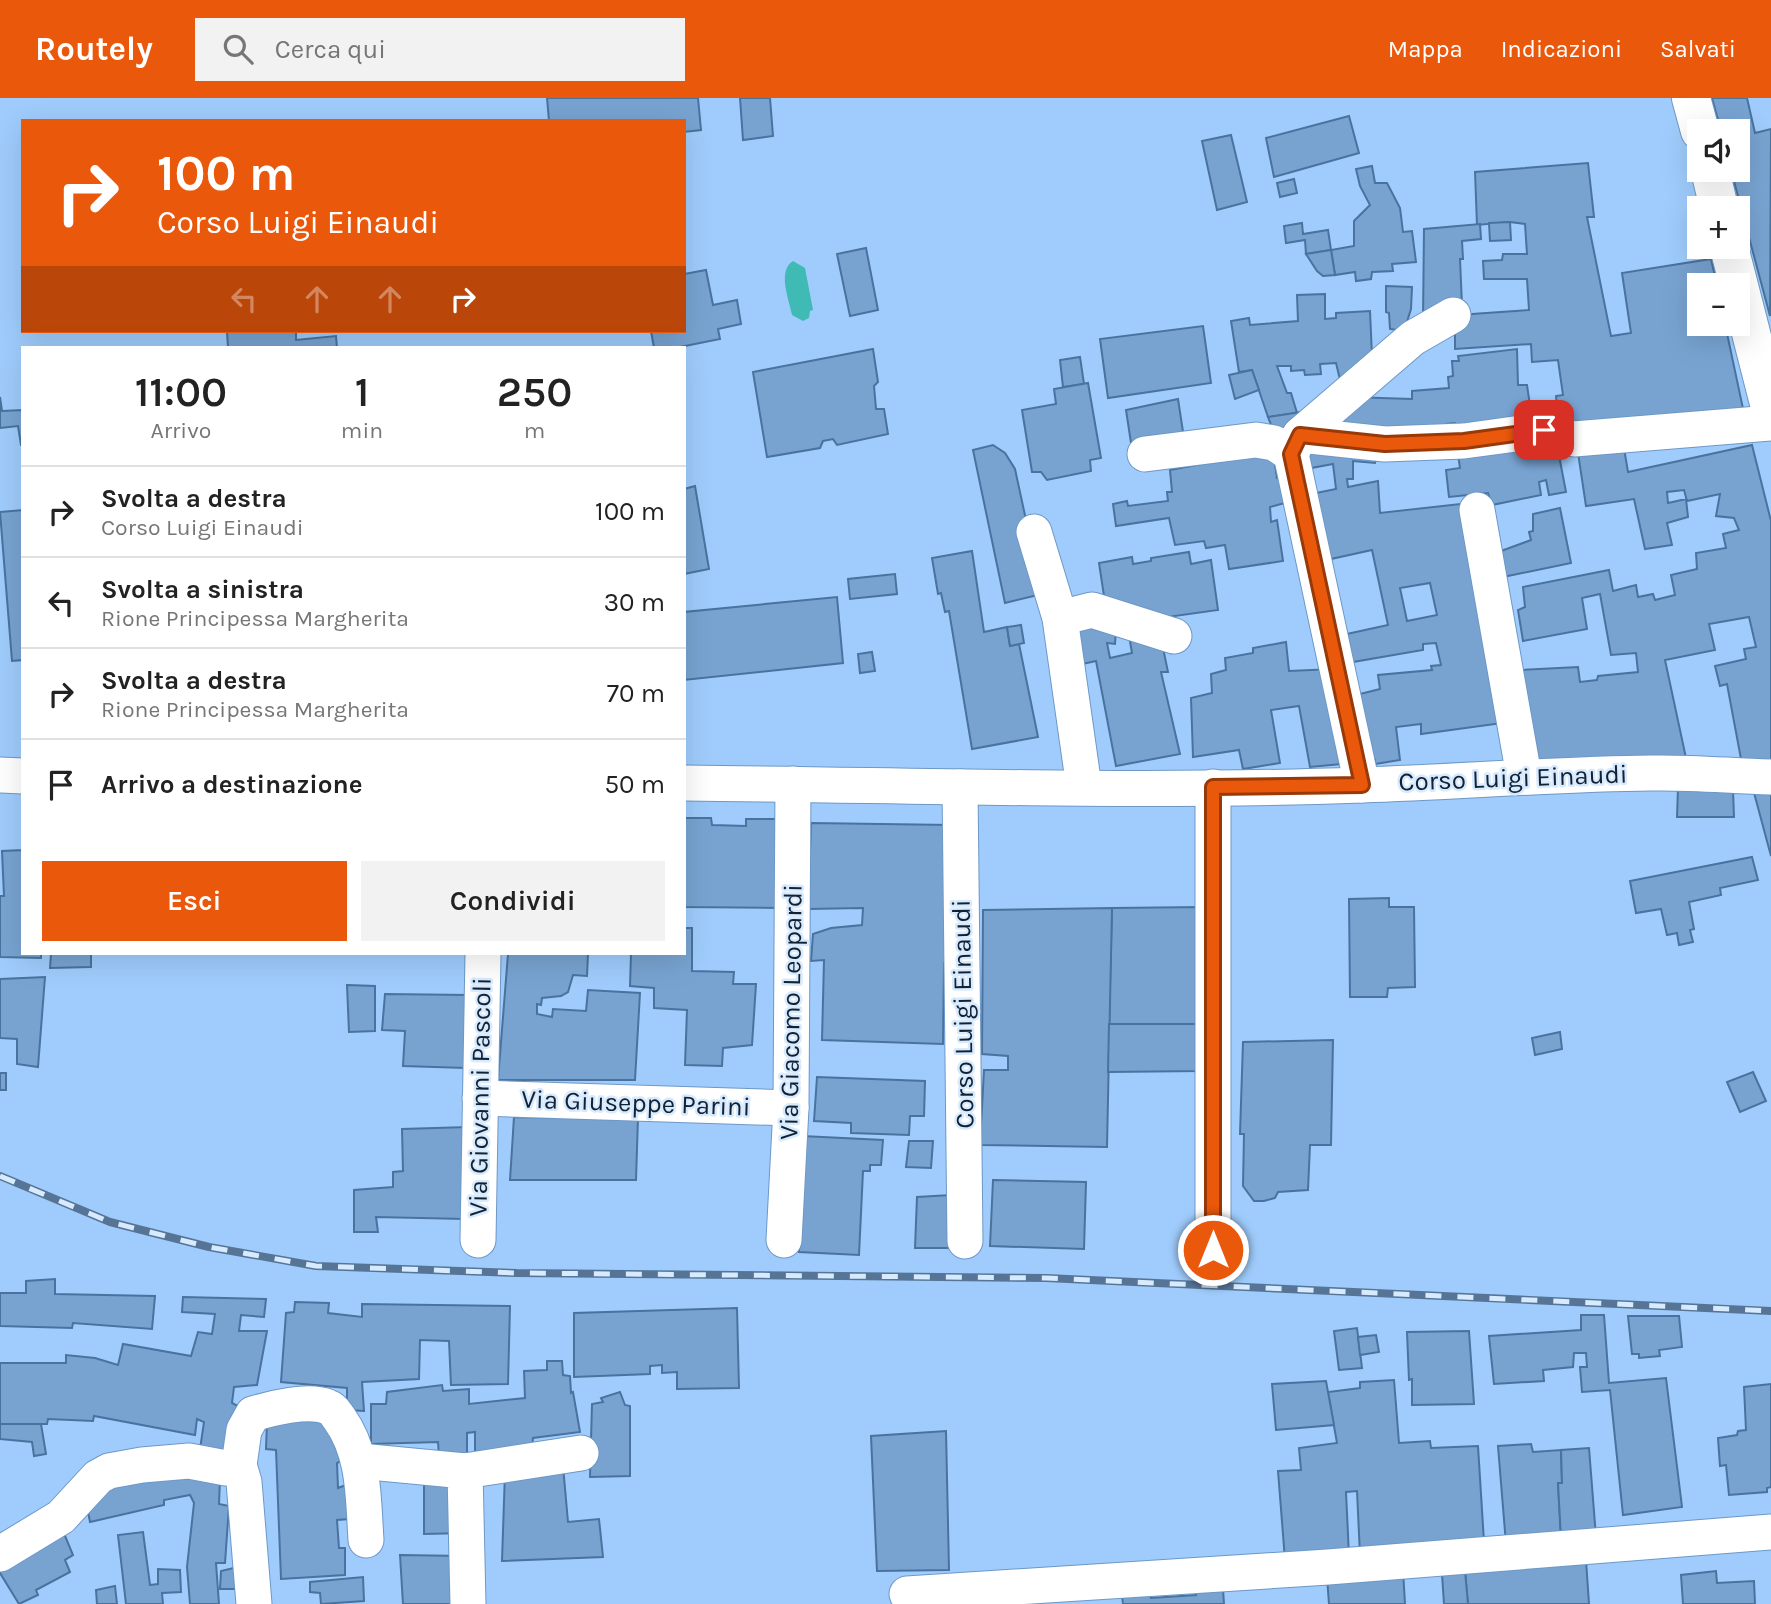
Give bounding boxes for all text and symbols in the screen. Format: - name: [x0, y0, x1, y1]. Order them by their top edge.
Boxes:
- search box: [195, 18, 685, 81]
- text: Routely: [35, 30, 153, 68]
- icon: search: [219, 30, 257, 68]
- text: Cerca qui: [275, 34, 386, 65]
- text: Mappa: [1388, 35, 1463, 63]
- text: Indicazioni: [1501, 35, 1622, 63]
- text: Salvati: [1660, 35, 1736, 63]
- map controls: [1687, 119, 1750, 336]
- button: sound: [1687, 119, 1750, 182]
- text: 100 m: [157, 145, 295, 202]
- icon: right: [42, 147, 133, 238]
- button: +: [1687, 196, 1750, 259]
- text: Corso Luigi Einaudi: [157, 204, 439, 241]
- button: −: [1687, 273, 1750, 336]
- icon: left: [225, 280, 263, 318]
- icon: ahead: [298, 280, 336, 318]
- icon: ahead: [371, 280, 409, 318]
- icon: right: [444, 280, 482, 318]
- text: 11:00: [135, 367, 227, 417]
- text: 1: [355, 367, 369, 417]
- text: 250: [497, 367, 572, 417]
- pin: [1514, 400, 1574, 460]
- icon: arrive: [1525, 411, 1563, 449]
- text: Arrivo: [151, 417, 211, 444]
- text: min: [341, 417, 383, 444]
- text: m: [524, 417, 545, 444]
- text: Svolta a destra: [101, 483, 287, 514]
- icon: right: [42, 493, 80, 531]
- text: 100 m: [595, 496, 665, 527]
- text: Corso Luigi Einaudi: [101, 514, 304, 541]
- text: Svolta a sinistra: [101, 574, 304, 605]
- icon: left: [42, 584, 80, 622]
- text: 30 m: [604, 587, 665, 618]
- text: Rione Principessa Margherita: [101, 605, 409, 632]
- text: Svolta a destra: [101, 665, 287, 696]
- icon: right: [42, 675, 80, 713]
- text: 70 m: [607, 678, 665, 709]
- text: Rione Principessa Margherita: [101, 696, 409, 723]
- street label: Corso Luigi Einaudi: [1398, 759, 1628, 797]
- icon: arrive: [42, 766, 80, 804]
- text: Arrivo a destinazione: [101, 769, 363, 800]
- text: 50 m: [604, 769, 665, 800]
- button: Esci: [42, 861, 347, 941]
- button: Condividi: [361, 861, 665, 941]
- street label: Via Giacomo Leopardi: [773, 884, 809, 1140]
- street label: Corso Luigi Einaudi: [946, 899, 980, 1129]
- street label: Via Giovanni Pascoli: [462, 977, 498, 1217]
- street label: Via Giuseppe Parini: [521, 1084, 751, 1122]
- position arrow: [1176, 1213, 1250, 1287]

